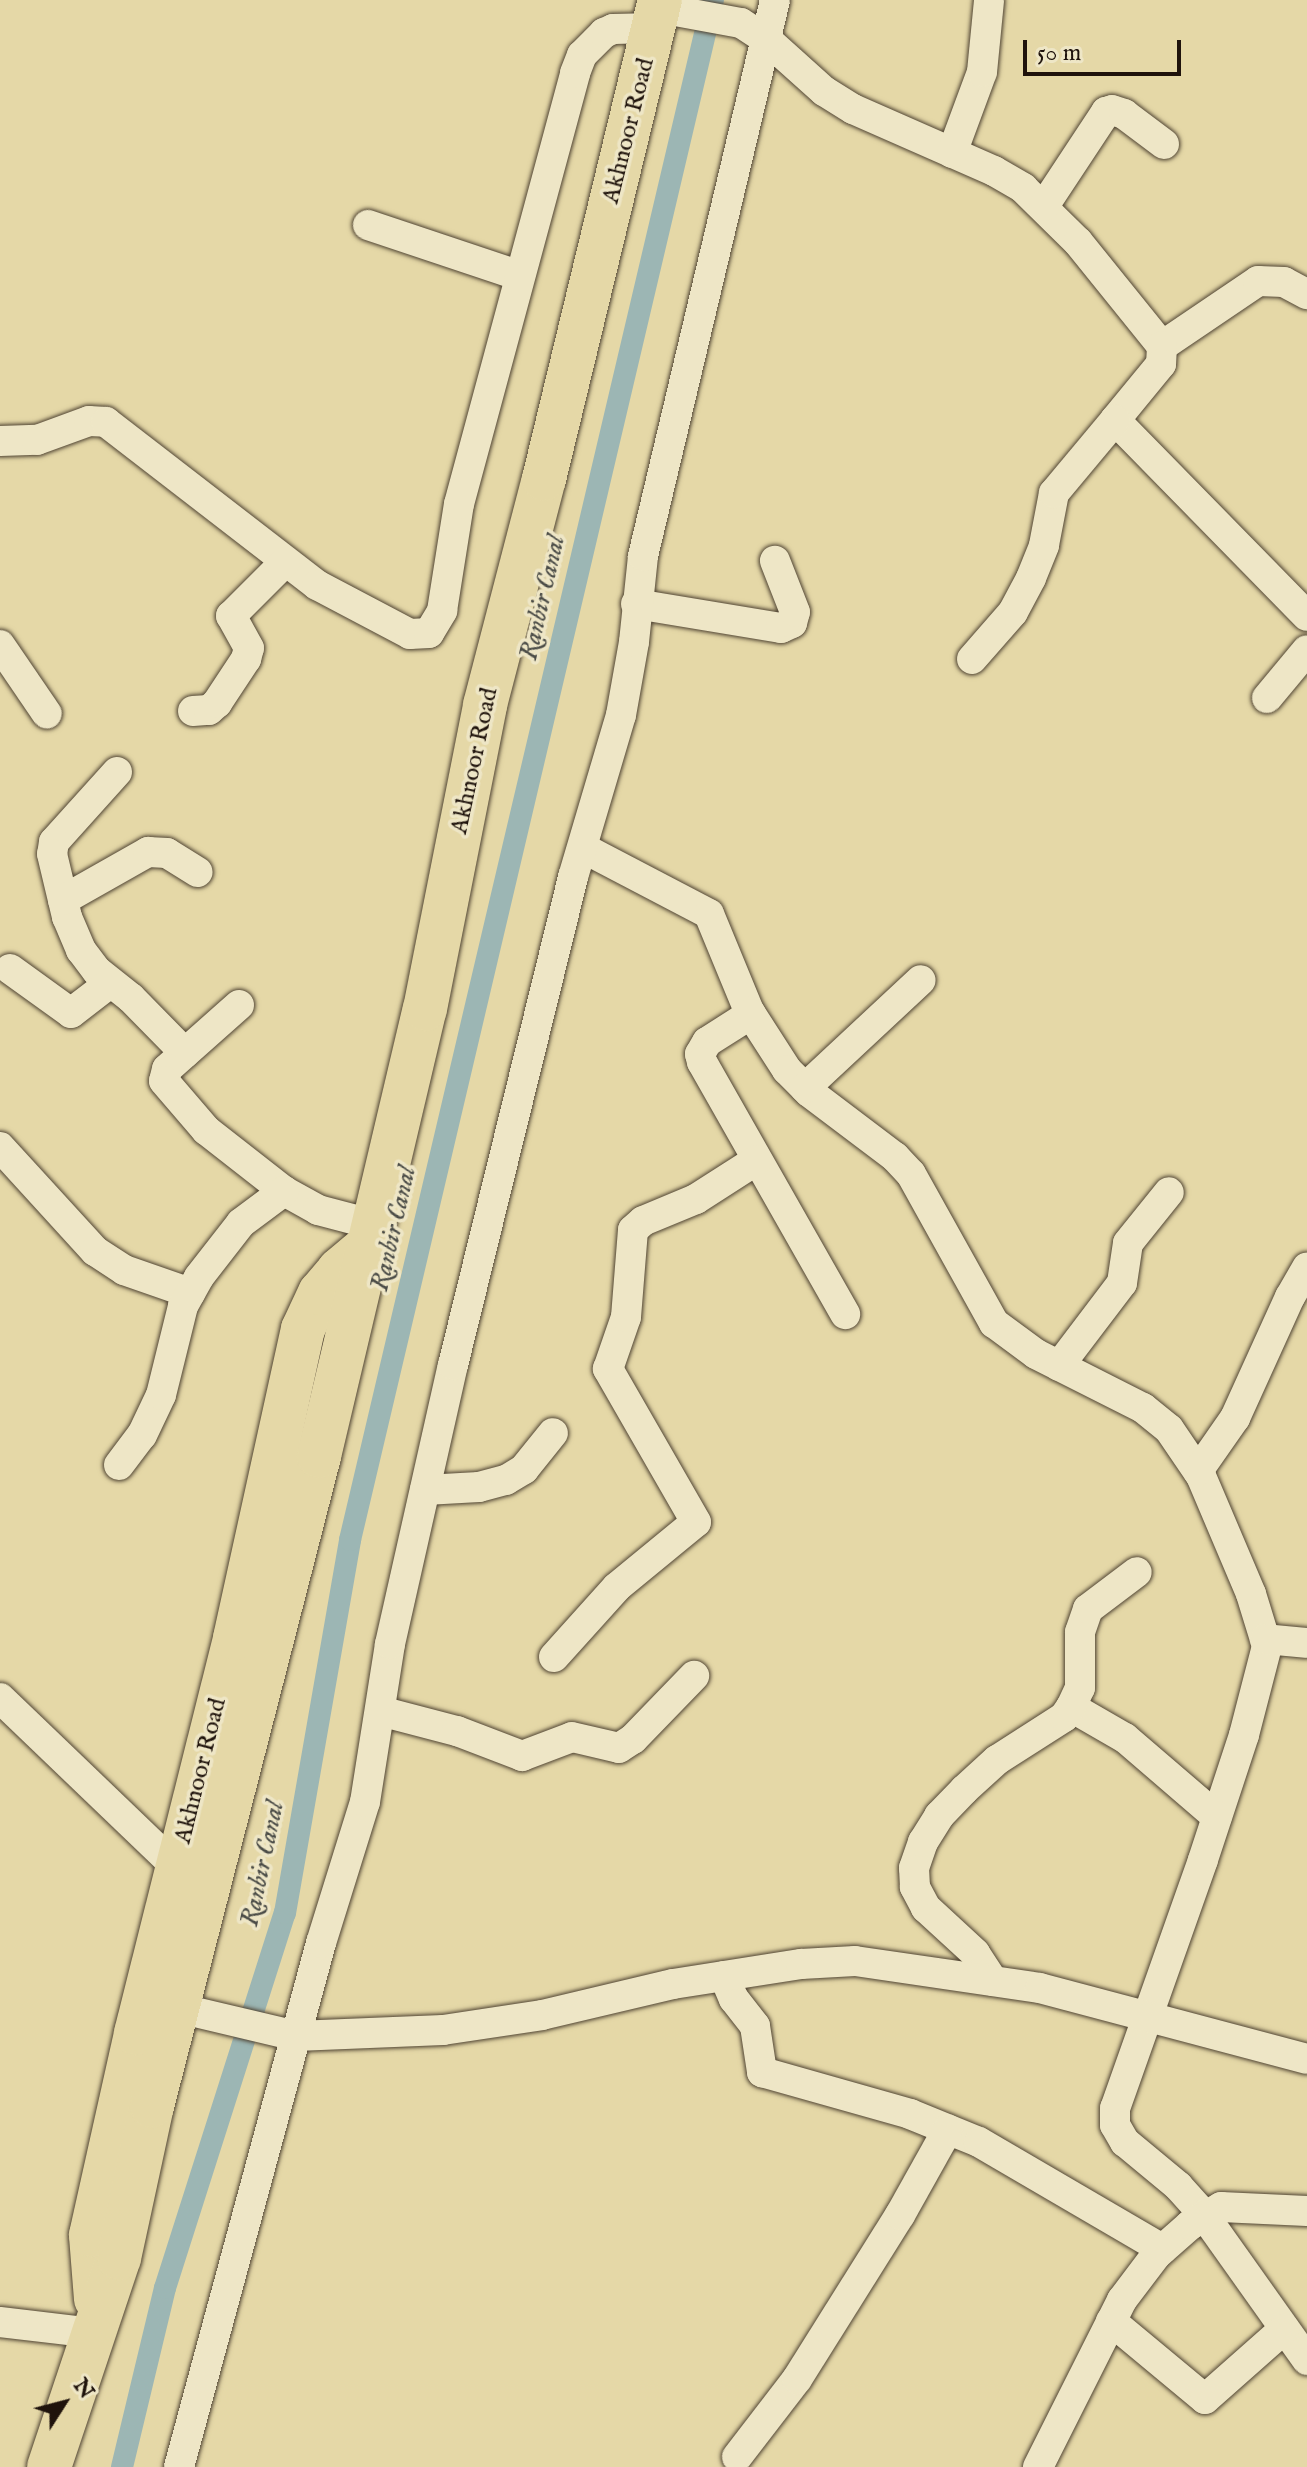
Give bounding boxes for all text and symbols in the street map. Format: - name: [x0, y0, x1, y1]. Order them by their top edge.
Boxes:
- scale bar: [1027, 24, 1185, 74]
- text: 50 m: [1037, 38, 1081, 69]
- street label: Akhnoor Road: [597, 55, 661, 207]
- water label: Ranbir Canal: [514, 533, 572, 663]
- street label: Akhnoor Road: [445, 685, 505, 837]
- water label: Ranbir Canal: [365, 1164, 423, 1294]
- street label: Akhnoor Road: [169, 1695, 233, 1847]
- water label: Ranbir Canal: [235, 1799, 291, 1929]
- north arrow: [24, 2363, 104, 2443]
- text: N: [66, 2373, 100, 2405]

